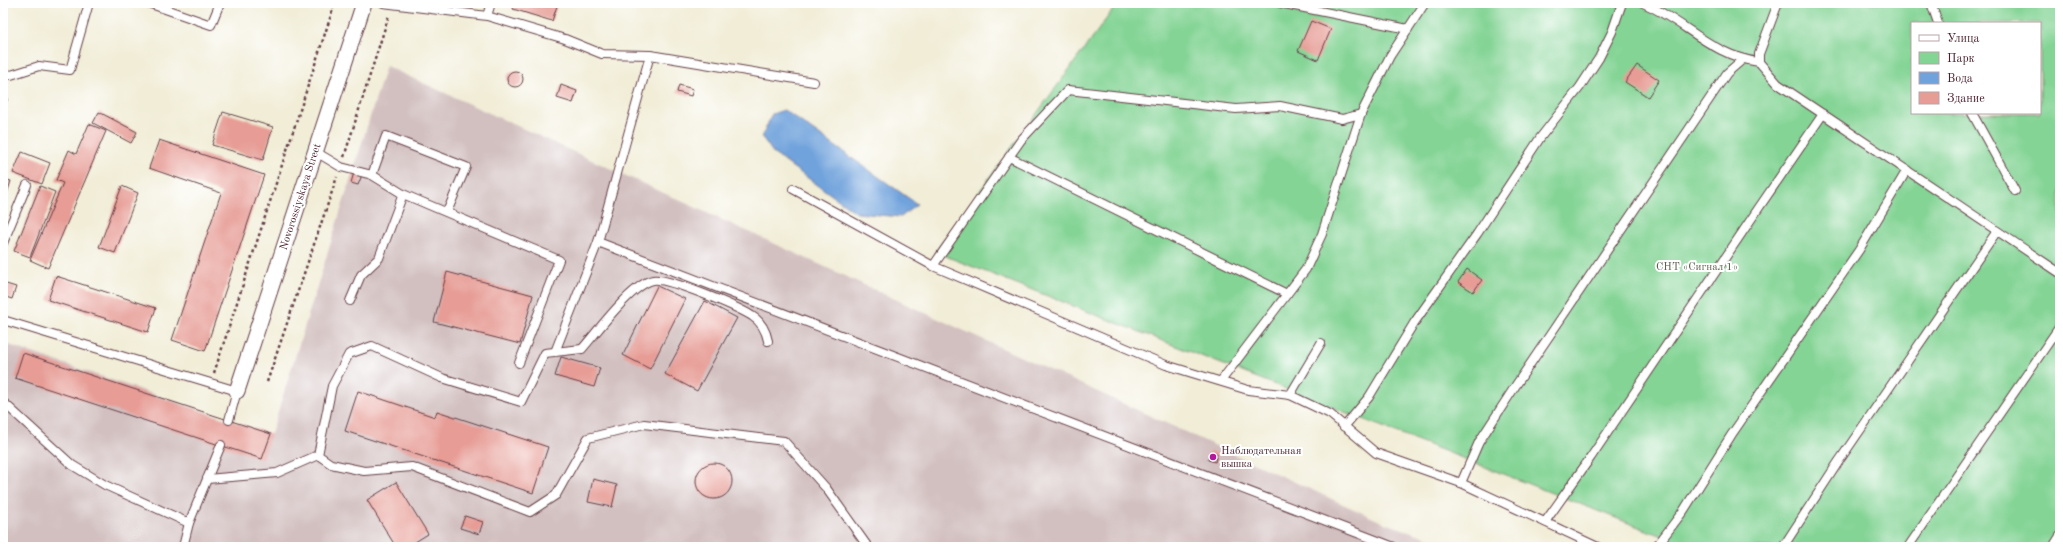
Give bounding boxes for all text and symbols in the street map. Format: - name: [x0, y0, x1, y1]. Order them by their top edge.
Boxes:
- legend: [1911, 22, 2041, 114]
- text: Улица: [1947, 33, 1980, 45]
- text: Парк: [1947, 53, 1975, 65]
- text: Вода: [1947, 73, 1973, 85]
- text: Здание: [1947, 93, 1985, 105]
- street label: Novorossiyskaya Street: [279, 142, 323, 252]
- park label: СНТ «Сигнал 1»: [1656, 262, 1738, 273]
- place label: Наблюдательная вышка: [1221, 446, 1302, 470]
- marker: Наблюдательная вышка: [1208, 452, 1218, 462]

